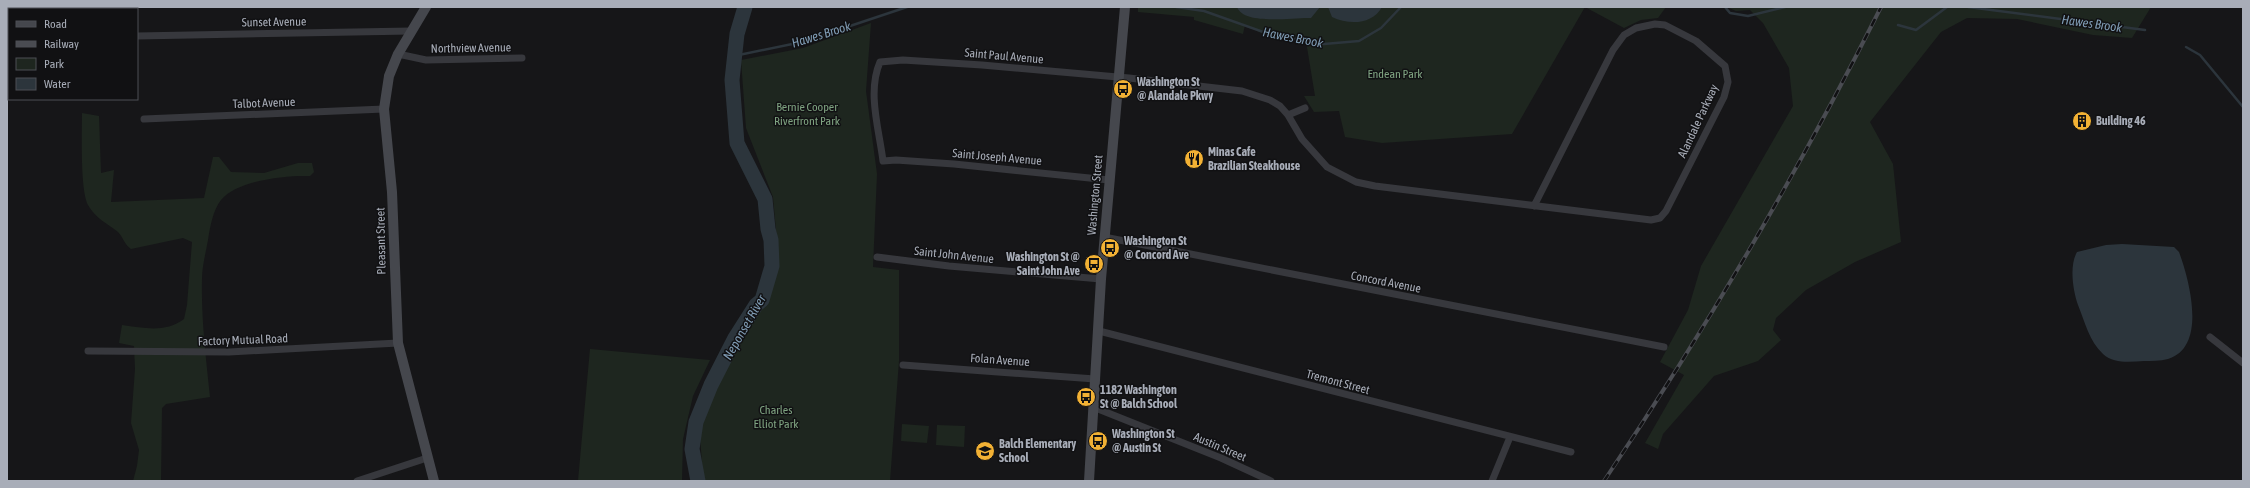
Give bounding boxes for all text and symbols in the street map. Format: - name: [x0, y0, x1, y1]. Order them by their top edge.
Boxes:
- legend: [8, 8, 138, 100]
- water label: Hawes Brook: [2061, 12, 2123, 35]
- street label: Sunset Avenue: [242, 14, 306, 30]
- text: Road: [44, 17, 67, 31]
- water label: Hawes Brook: [790, 18, 853, 51]
- water label: Hawes Brook: [1262, 24, 1325, 51]
- text: Railway: [44, 37, 79, 51]
- street label: Northview Avenue: [431, 40, 511, 56]
- street label: Saint Paul Avenue: [964, 46, 1044, 66]
- text: Park: [44, 57, 65, 71]
- park label: Endean Park: [1367, 67, 1423, 81]
- place label: Washington St @ Alandale Pkwy: [1136, 75, 1213, 103]
- text: Water: [44, 77, 71, 91]
- bus stop icon: Washington St @ Alandale Pkwy: [1112, 78, 1134, 100]
- street label: Alandale Parkway: [1675, 82, 1721, 160]
- street label: Talbot Avenue: [232, 95, 296, 111]
- park label: Bernie Cooper Riverfront Park: [774, 100, 841, 128]
- building icon: Building 46: [2071, 110, 2093, 132]
- place label: Building 46: [2096, 114, 2146, 128]
- place label: Minas Cafe Brazilian Steakhouse: [1208, 145, 1301, 173]
- street label: Saint Joseph Avenue: [952, 146, 1042, 168]
- restaurant icon: Minas Cafe Brazilian Steakhouse: [1183, 148, 1205, 170]
- street label: Washington Street: [1085, 154, 1106, 236]
- street label: Pleasant Street: [373, 207, 389, 275]
- place label: Washington St @ Concord Ave: [1123, 234, 1190, 262]
- bus stop icon: Washington St @ Concord Ave: [1099, 237, 1121, 259]
- street label: Saint John Avenue: [913, 244, 995, 266]
- place label: Washington St @ Saint John Ave: [1005, 250, 1081, 278]
- bus stop icon: Washington St @ Saint John Ave: [1083, 253, 1105, 275]
- street label: Concord Avenue: [1350, 268, 1422, 296]
- water label: Neponset River: [720, 291, 770, 362]
- street label: Factory Mutual Road: [198, 331, 288, 349]
- street label: Folan Avenue: [970, 351, 1030, 369]
- street label: Tremont Street: [1305, 367, 1372, 397]
- place label: 1182 Washington St @ Balch School: [1100, 383, 1178, 411]
- bus stop icon: 1182 Washington St @ Balch School: [1075, 386, 1097, 408]
- park label: Charles Elliot Park: [753, 403, 799, 431]
- place label: Washington St @ Austin St: [1111, 427, 1175, 455]
- bus stop icon: Washington St @ Austin St: [1087, 430, 1109, 452]
- street label: Austin Street: [1192, 430, 1249, 465]
- place label: Balch Elementary School: [999, 437, 1076, 465]
- school or university icon: Balch Elementary School: [974, 440, 996, 462]

